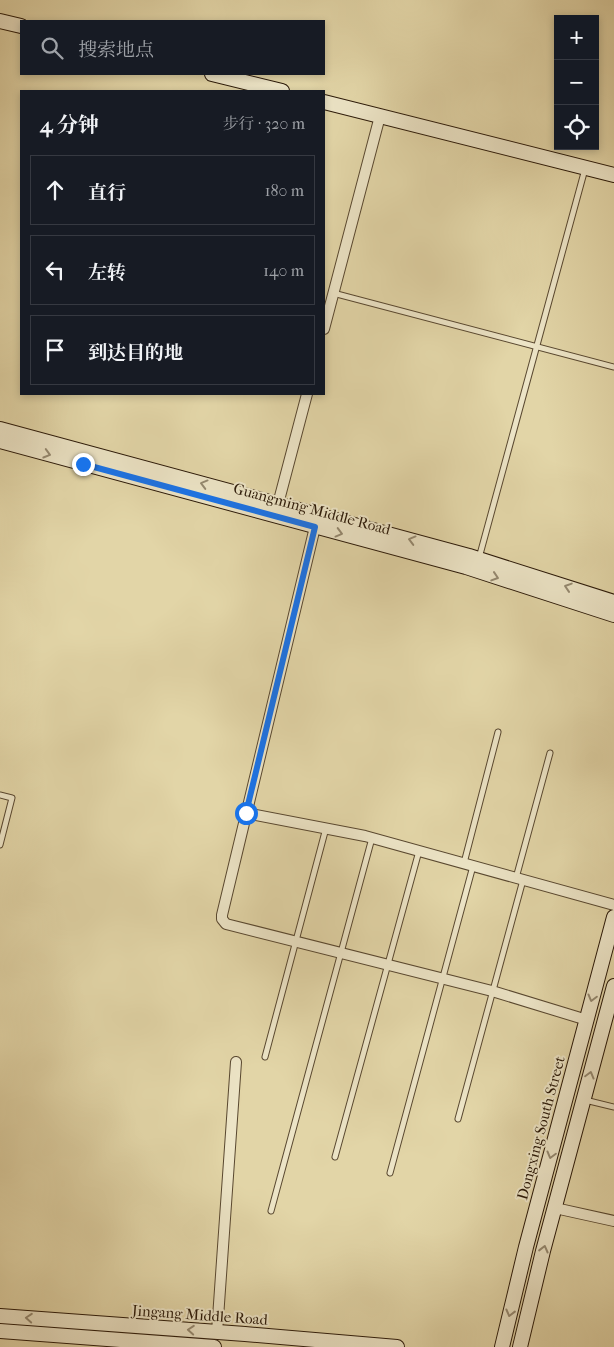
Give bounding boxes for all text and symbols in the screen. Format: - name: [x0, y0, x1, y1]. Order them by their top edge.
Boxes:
- map controls: [554, 15, 599, 150]
- button: +: [554, 15, 599, 60]
- search box: [20, 20, 325, 75]
- icon: search: [38, 34, 66, 62]
- text: 搜索地点: [78, 39, 154, 61]
- button: −: [554, 60, 599, 105]
- button: locate: [554, 105, 599, 150]
- text: 4 分钟: [40, 113, 99, 137]
- text: 步行 · 320 m: [223, 114, 305, 133]
- icon: ahead: [41, 176, 69, 204]
- text: 180 m: [265, 181, 304, 200]
- text: 直行: [88, 182, 126, 204]
- icon: left: [41, 256, 69, 284]
- text: 140 m: [263, 261, 304, 280]
- text: 左转: [88, 262, 126, 284]
- icon: arrive: [41, 336, 69, 364]
- text: 到达目的地: [88, 342, 183, 364]
- one-way arrow: [42, 449, 51, 459]
- route end: [72, 453, 95, 476]
- street label: Guangming Middle Road: [231, 479, 393, 539]
- one-way arrow: [201, 480, 209, 490]
- one-way arrow: [334, 528, 343, 538]
- one-way arrow: [408, 536, 417, 546]
- one-way arrow: [491, 571, 499, 581]
- one-way arrow: [564, 583, 572, 593]
- route start: [235, 802, 258, 825]
- one-way arrow: [588, 994, 598, 1002]
- street label: Dongxing South Street: [513, 1053, 569, 1202]
- one-way arrow: [585, 1071, 595, 1079]
- one-way arrow: [546, 1151, 556, 1159]
- one-way arrow: [538, 1244, 549, 1253]
- street label: Jingang Middle Road: [131, 1301, 269, 1329]
- one-way arrow: [505, 1308, 516, 1317]
- one-way arrow: [25, 1313, 33, 1324]
- one-way arrow: [187, 1325, 195, 1336]

